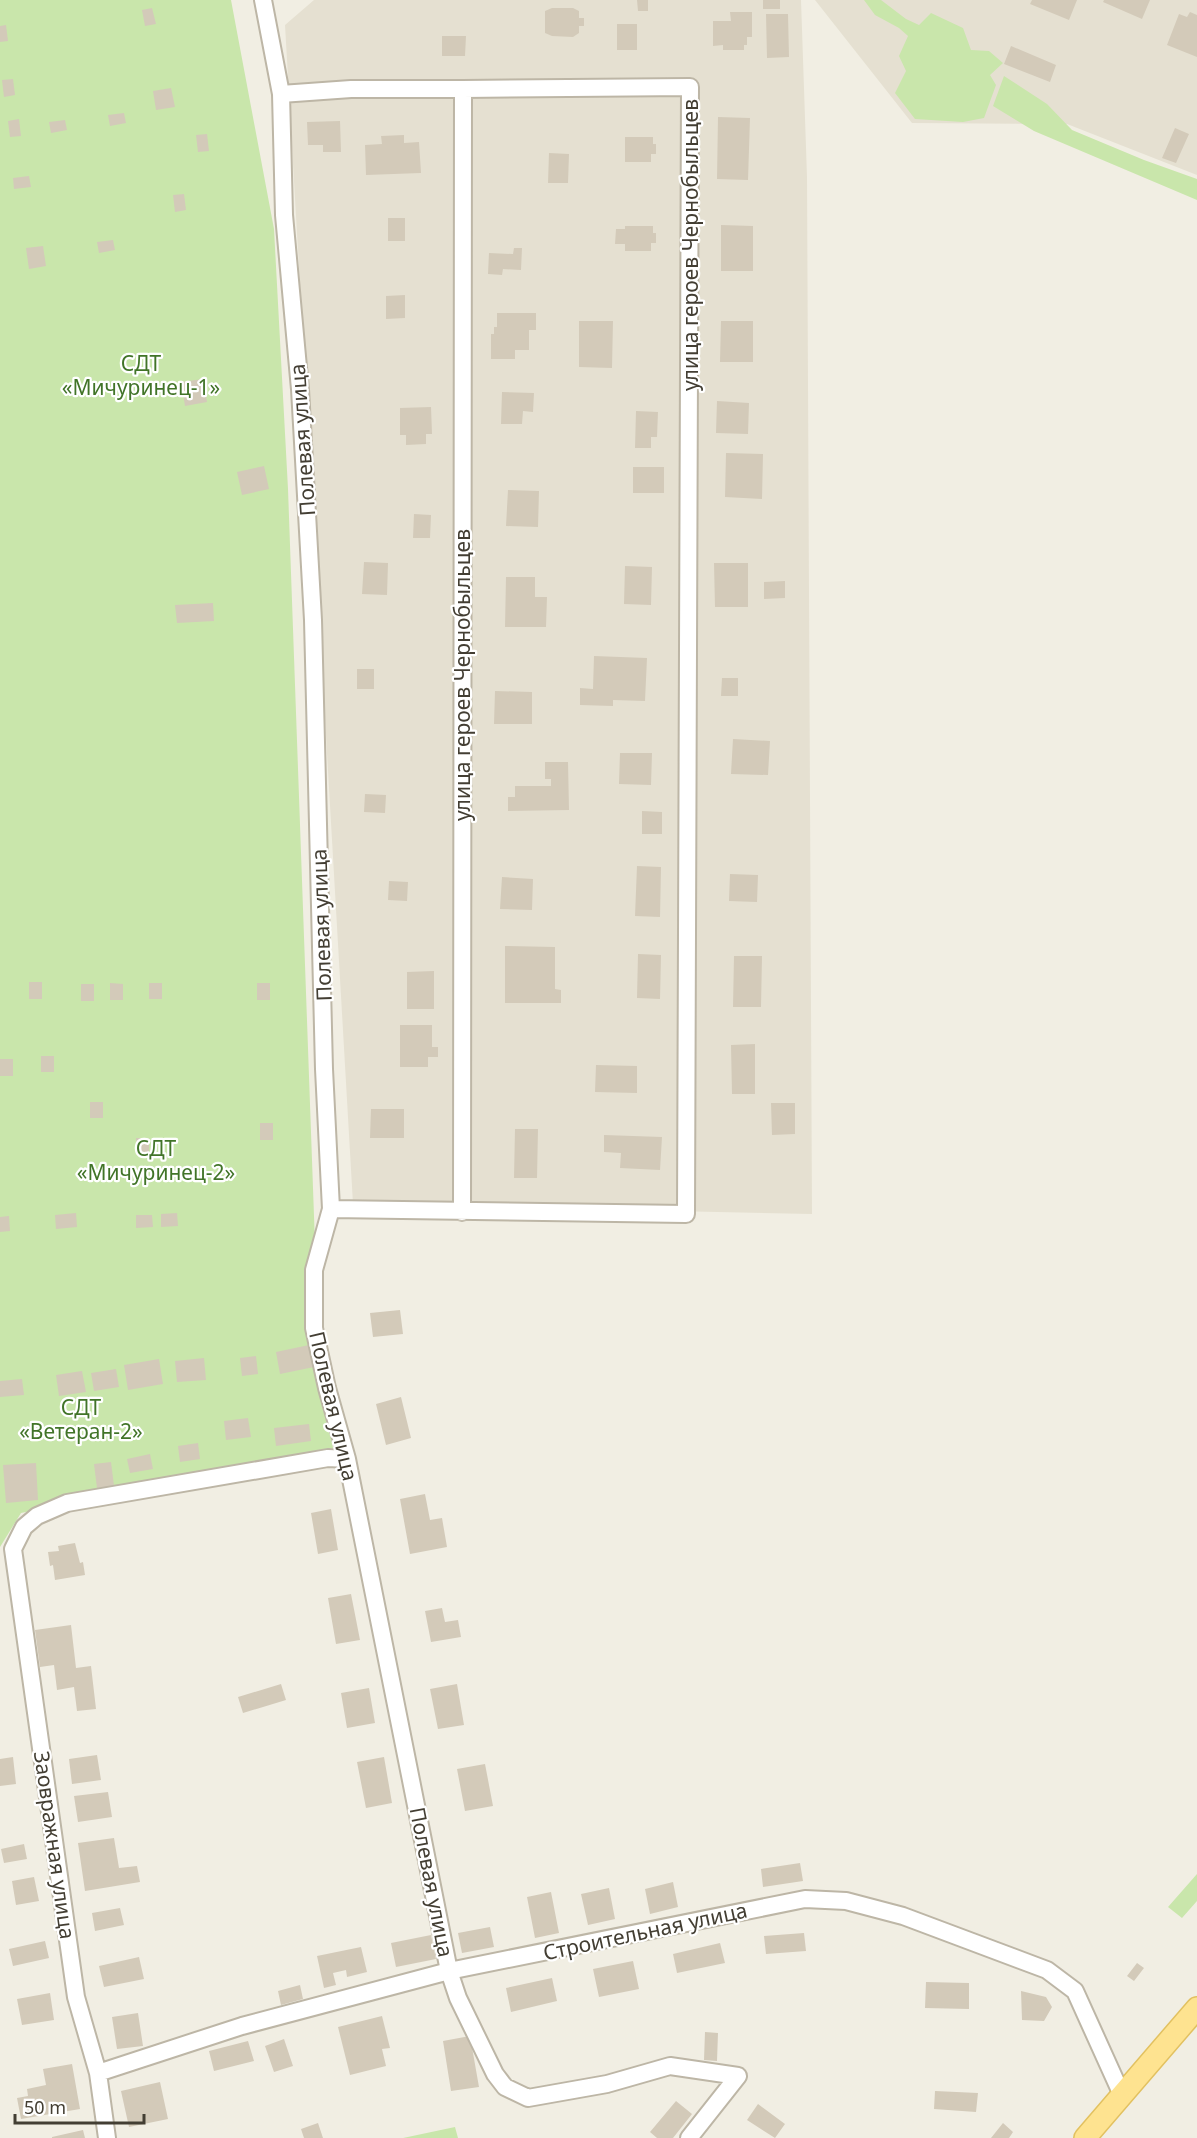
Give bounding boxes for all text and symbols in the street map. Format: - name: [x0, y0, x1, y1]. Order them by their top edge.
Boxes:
- street label: улица героев Чернобыльцев: [676, 99, 704, 391]
- park label: СДТ «Мичуринец-1»: [62, 349, 220, 401]
- street label: Полевая улица: [283, 363, 321, 517]
- street label: улица героев Чернобыльцев: [448, 529, 476, 821]
- street label: Полевая улица: [304, 848, 338, 1002]
- park label: СДТ «Мичуринец-2»: [77, 1134, 235, 1186]
- street label: Полевая улица: [303, 1329, 365, 1483]
- park label: СДТ «Ветеран-2»: [19, 1393, 143, 1445]
- street label: Заовражная улица: [28, 1749, 82, 1941]
- street label: Полевая улица: [404, 1805, 460, 1959]
- street label: Строительная улица: [540, 1896, 750, 1966]
- scale bar: [15, 2087, 144, 2125]
- text: 50 m: [24, 2095, 66, 2119]

